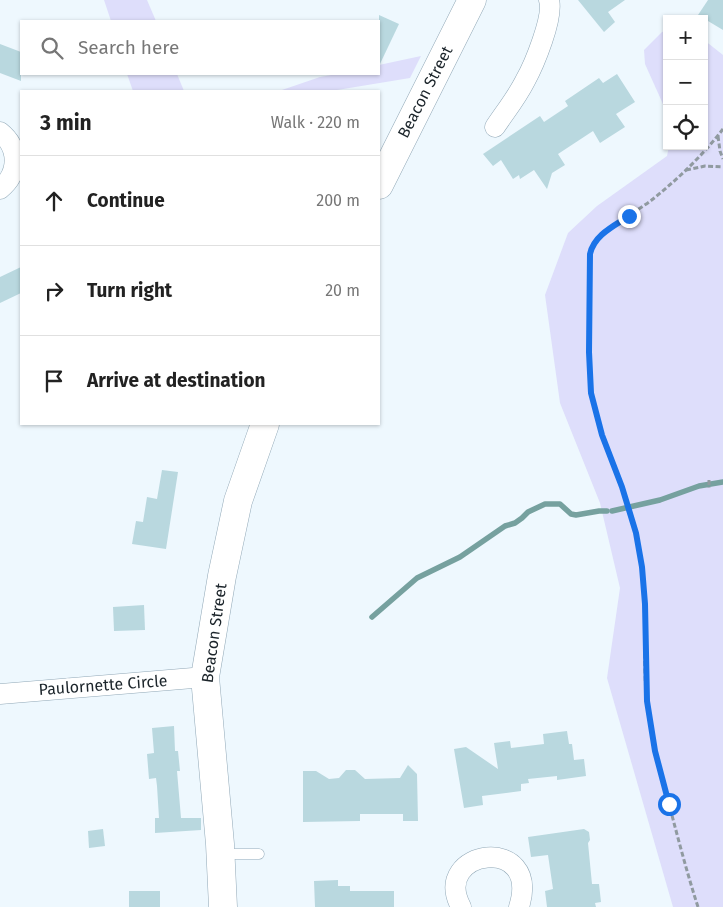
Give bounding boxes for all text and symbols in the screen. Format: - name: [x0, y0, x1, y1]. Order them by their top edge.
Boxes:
- map controls: [663, 15, 708, 150]
- button: +: [663, 15, 708, 60]
- search box: [20, 20, 380, 75]
- icon: search: [38, 34, 66, 62]
- text: Search here: [78, 36, 179, 59]
- street label: Beacon Street: [394, 43, 456, 141]
- button: −: [663, 60, 708, 105]
- button: locate: [663, 105, 708, 150]
- text: 3 min: [40, 110, 92, 136]
- text: Walk · 220 m: [271, 113, 360, 132]
- icon: ahead: [40, 187, 68, 215]
- text: Continue: [87, 189, 165, 212]
- text: 200 m: [316, 191, 360, 210]
- route end: [618, 205, 641, 228]
- icon: right: [40, 277, 68, 305]
- text: Turn right: [87, 279, 172, 302]
- text: 20 m: [325, 281, 360, 300]
- icon: arrive: [40, 367, 68, 395]
- text: Arrive at destination: [87, 369, 266, 392]
- street label: Beacon Street: [198, 582, 230, 684]
- street label: Paulornette Circle: [38, 671, 168, 699]
- route start: [658, 793, 681, 816]

